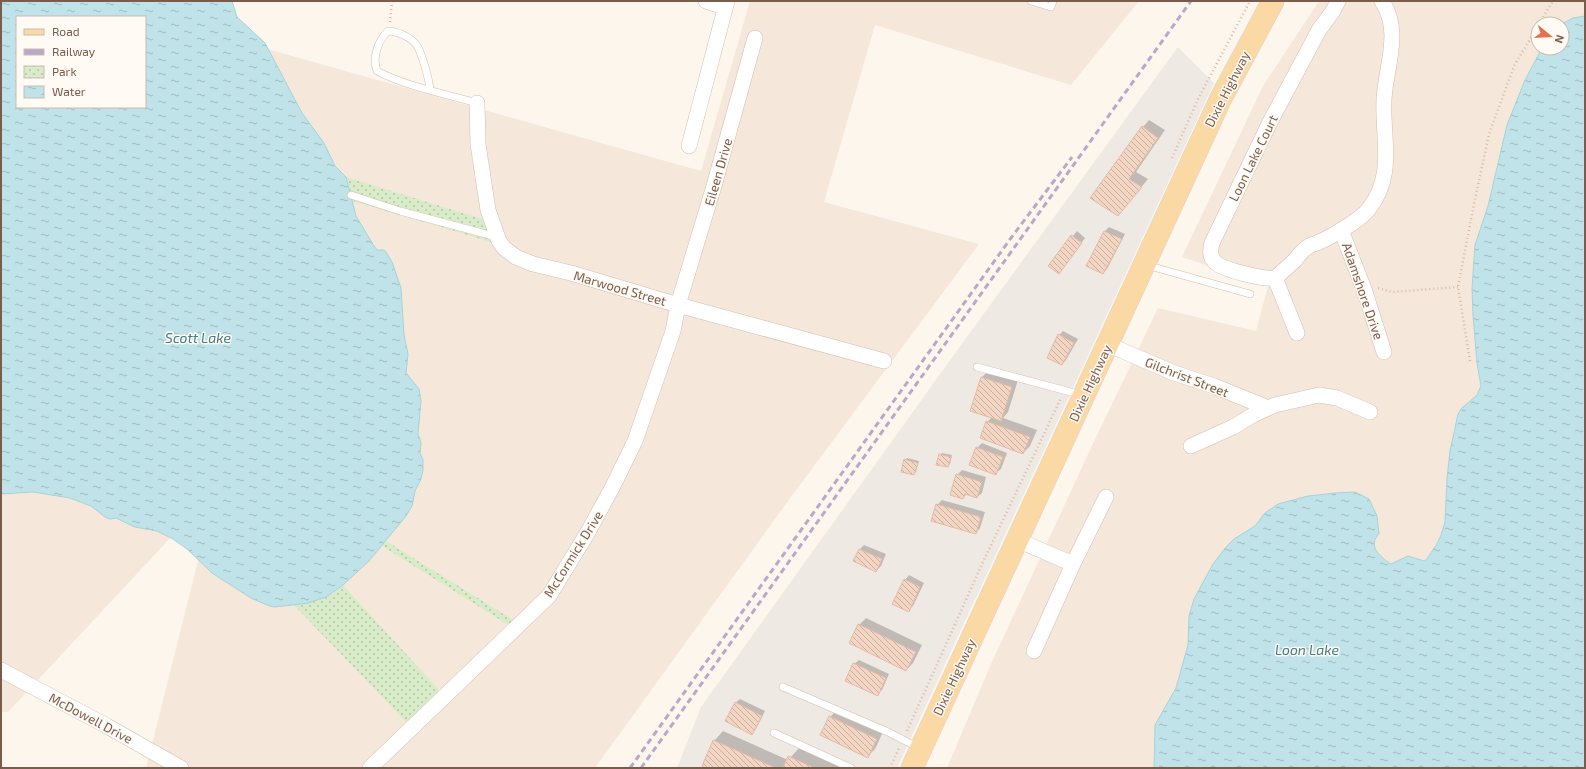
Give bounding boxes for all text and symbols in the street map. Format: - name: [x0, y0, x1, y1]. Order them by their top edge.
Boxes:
- legend: [16, 16, 146, 108]
- north arrow: [1530, 16, 1570, 56]
- text: Road: [52, 24, 80, 38]
- text: N: [1553, 33, 1567, 45]
- text: Railway: [52, 44, 96, 58]
- street label: Dixie Highway: [1201, 48, 1253, 130]
- text: Park: [52, 64, 77, 78]
- text: Water: [52, 84, 86, 98]
- street label: Loon Lake Court: [1225, 112, 1281, 204]
- street label: Eileen Drive: [701, 136, 735, 208]
- street label: Adamshore Drive: [1339, 240, 1387, 342]
- street label: Marwood Street: [572, 267, 668, 309]
- water label: Scott Lake: [165, 329, 231, 346]
- street label: Dixie Highway: [1065, 342, 1115, 424]
- street label: Gilchrist Street: [1143, 354, 1231, 400]
- street label: McCormick Drive: [540, 508, 606, 600]
- street label: Dixie Highway: [929, 636, 979, 718]
- water label: Loon Lake: [1275, 641, 1339, 658]
- street label: McDowell Drive: [46, 689, 136, 747]

